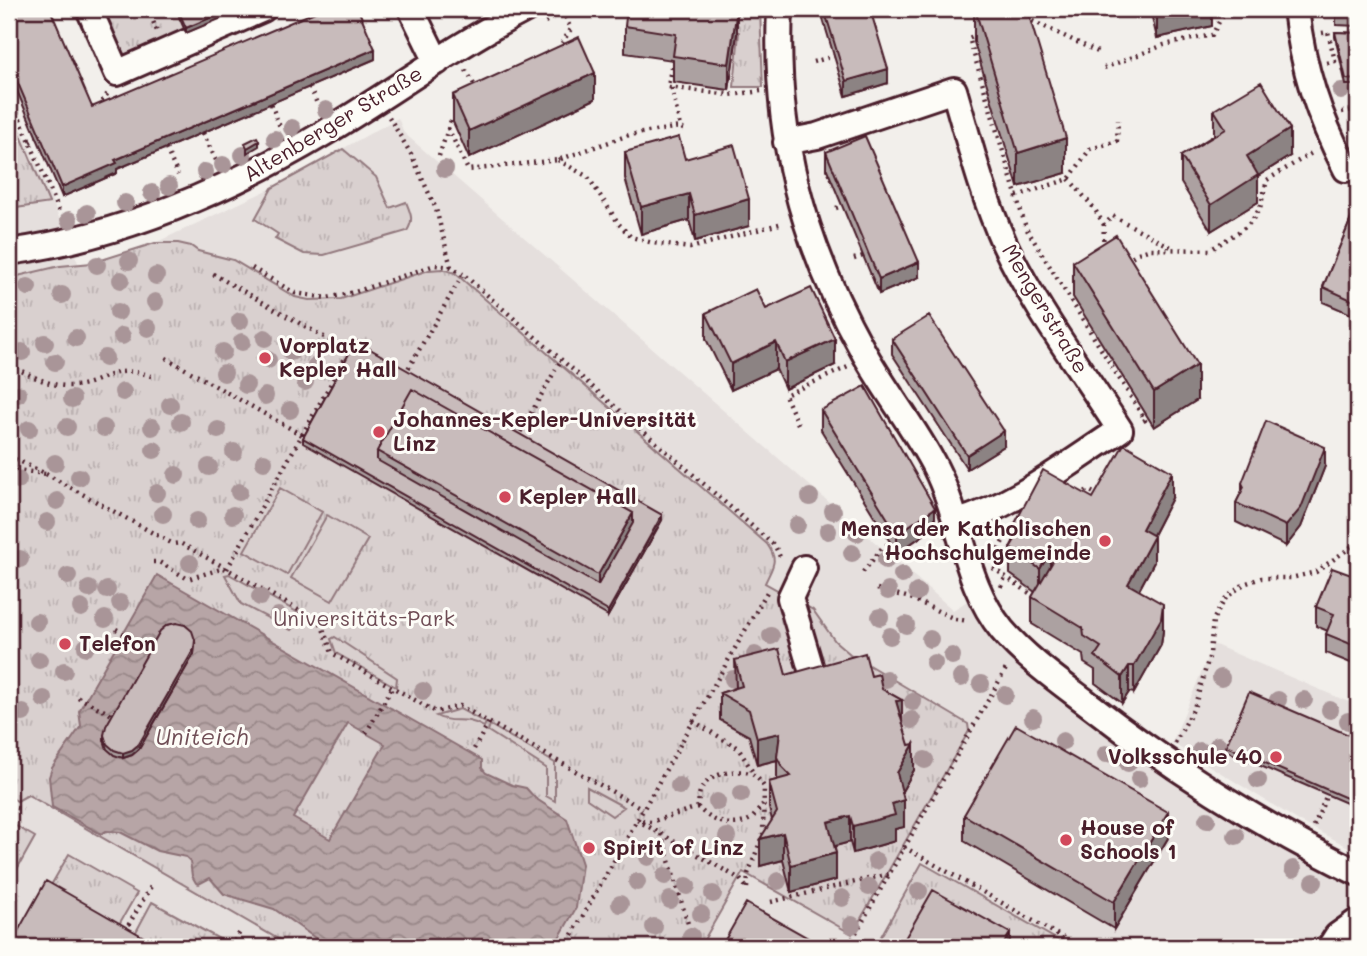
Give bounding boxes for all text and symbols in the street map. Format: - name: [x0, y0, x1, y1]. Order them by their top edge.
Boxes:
- street label: Altenberger Straße: [238, 59, 427, 187]
- street label: Mengerstraße: [997, 238, 1096, 378]
- place label: Vorplatz Kepler Hall: [279, 331, 396, 382]
- marker: Vorplatz Kepler Hall: [257, 350, 273, 366]
- place label: Johannes-Kepler-Universität Linz: [393, 405, 696, 456]
- marker: Johannes-Kepler-Universität Linz: [371, 424, 387, 440]
- place label: Kepler Hall: [519, 482, 636, 509]
- marker: Kepler Hall: [497, 489, 513, 505]
- place label: Mensa der Katholischen Hochschulgemeinde: [840, 514, 1091, 565]
- marker: Mensa der Katholischen Hochschulgemeinde: [1097, 533, 1113, 549]
- park label: Universitäts-Park: [273, 604, 455, 631]
- place label: Telefon: [79, 629, 156, 656]
- marker: Telefon: [57, 636, 73, 652]
- water label: Uniteich: [155, 721, 249, 751]
- place label: Volksschule 40: [1108, 742, 1262, 769]
- marker: Volksschule 40: [1268, 749, 1284, 765]
- place label: House of Schools 1: [1080, 813, 1177, 864]
- marker: House of Schools 1: [1058, 832, 1074, 848]
- place label: Spirit of Linz: [603, 833, 744, 860]
- marker: Spirit of Linz: [581, 840, 597, 856]

